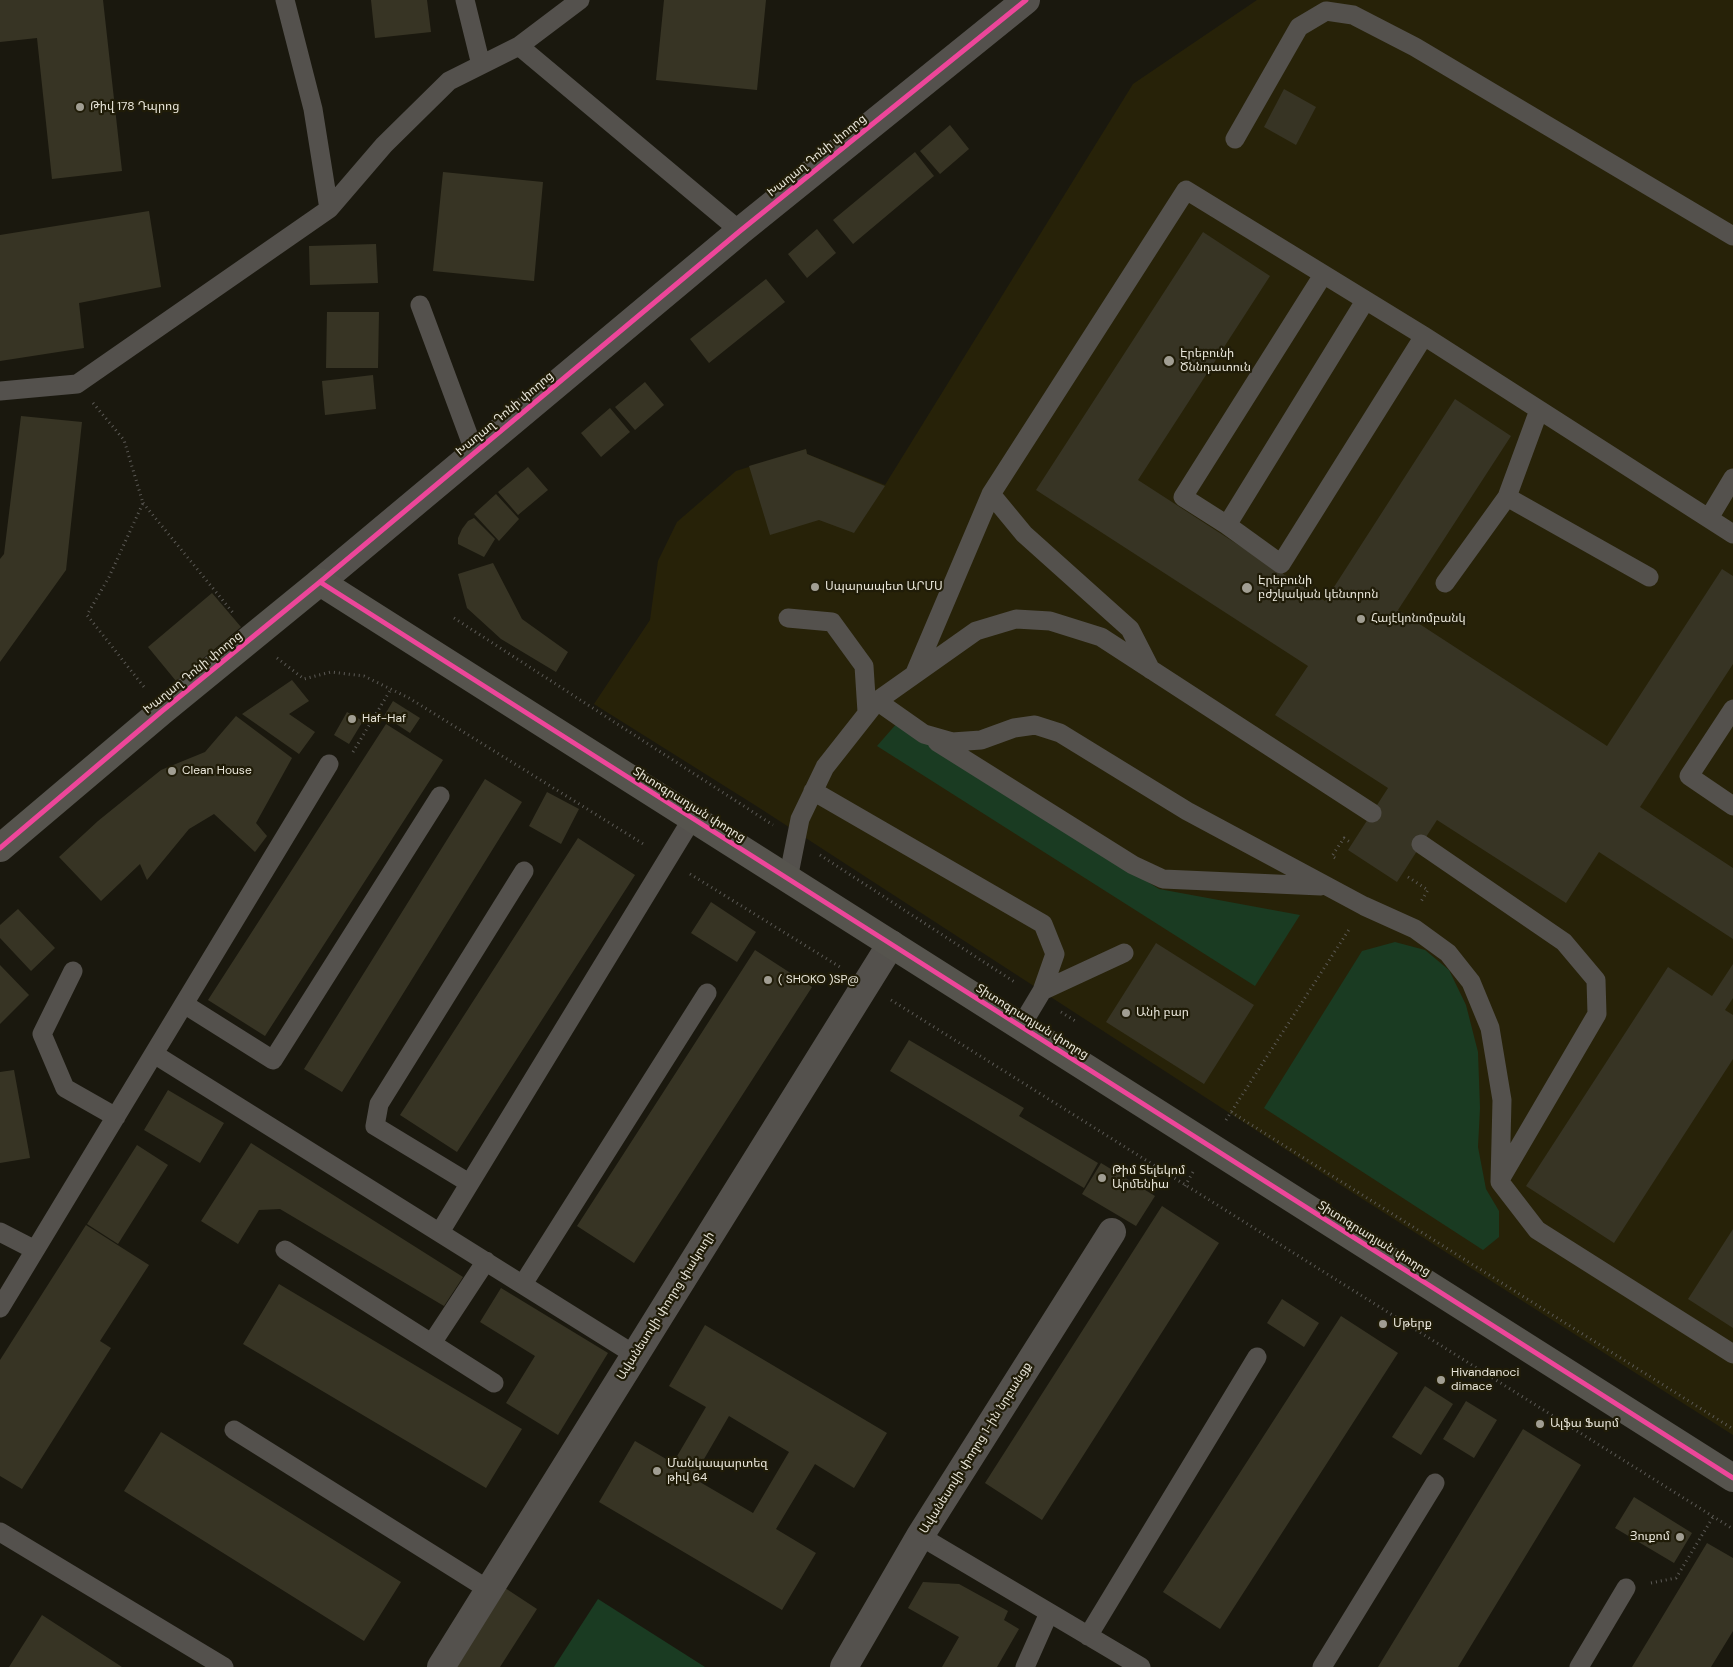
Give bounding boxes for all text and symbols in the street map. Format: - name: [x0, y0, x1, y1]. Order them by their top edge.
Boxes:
- place label: Թիվ 178 Դպրոց: [90, 100, 179, 114]
- marker: Թիվ 178 Դպրոց: [74, 101, 86, 113]
- street label: Խաղաղ Դոնի փողոց: [765, 112, 869, 200]
- place label: Էրեբունի Ծննդատուն: [1180, 347, 1251, 375]
- marker: Էրեբունի Ծննդատուն: [1162, 354, 1176, 368]
- street label: Խաղաղ Դոնի փողոց: [453, 369, 557, 459]
- place label: Էրեբունի բժշկական կենտրոն: [1258, 574, 1378, 602]
- place label: Սպարապետ ԱՐՄՍ: [825, 580, 943, 594]
- marker: Սպարապետ ԱՐՄՍ: [809, 581, 821, 593]
- marker: Էրեբունի բժշկական կենտրոն: [1240, 581, 1254, 595]
- place label: Հայէկոնոմբանկ: [1371, 612, 1466, 626]
- marker: Հայէկոնոմբանկ: [1355, 613, 1367, 625]
- street label: Խաղաղ Դոնի փողոց: [141, 629, 245, 717]
- place label: Haf-Haf: [362, 712, 406, 726]
- marker: Haf-Haf: [346, 713, 358, 725]
- place label: Clean House: [182, 764, 252, 778]
- street label: Տիտոգրադյան փողոց: [630, 764, 748, 846]
- marker: Clean House: [166, 765, 178, 777]
- place label: ( SHOKO )SP@: [778, 973, 859, 987]
- marker: ( SHOKO )SP@: [762, 974, 774, 986]
- street label: Տիտոգրադյան փողոց: [973, 981, 1091, 1063]
- place label: Անի բար: [1136, 1006, 1189, 1020]
- marker: Անի բար: [1120, 1007, 1132, 1019]
- place label: Թիմ Տելեկոմ Արմենիա: [1112, 1164, 1185, 1192]
- marker: Թիմ Տելեկոմ Արմենիա: [1096, 1172, 1108, 1184]
- street label: Տիտոգրադյան փողոց: [1315, 1198, 1433, 1280]
- street label: Ավանեսովի փողոց փակուղի: [614, 1229, 718, 1383]
- place label: Մթերք: [1393, 1317, 1432, 1331]
- marker: Մթերք: [1377, 1318, 1389, 1330]
- street label: Ավանեսովի փողոց 1-ին նրբանցք: [917, 1360, 1035, 1536]
- place label: Hivandanoci dimace: [1451, 1366, 1519, 1394]
- marker: Hivandanoci dimace: [1435, 1374, 1447, 1386]
- place label: Ալֆա Ֆարմ: [1550, 1417, 1619, 1431]
- marker: Ալֆա Ֆարմ: [1534, 1418, 1546, 1430]
- place label: Մանկապարտեզ թիվ 64: [667, 1457, 767, 1485]
- marker: Մանկապարտեզ թիվ 64: [651, 1465, 663, 1477]
- place label: Յուքոմ: [1630, 1530, 1670, 1544]
- marker: Յուքոմ: [1674, 1531, 1686, 1543]

